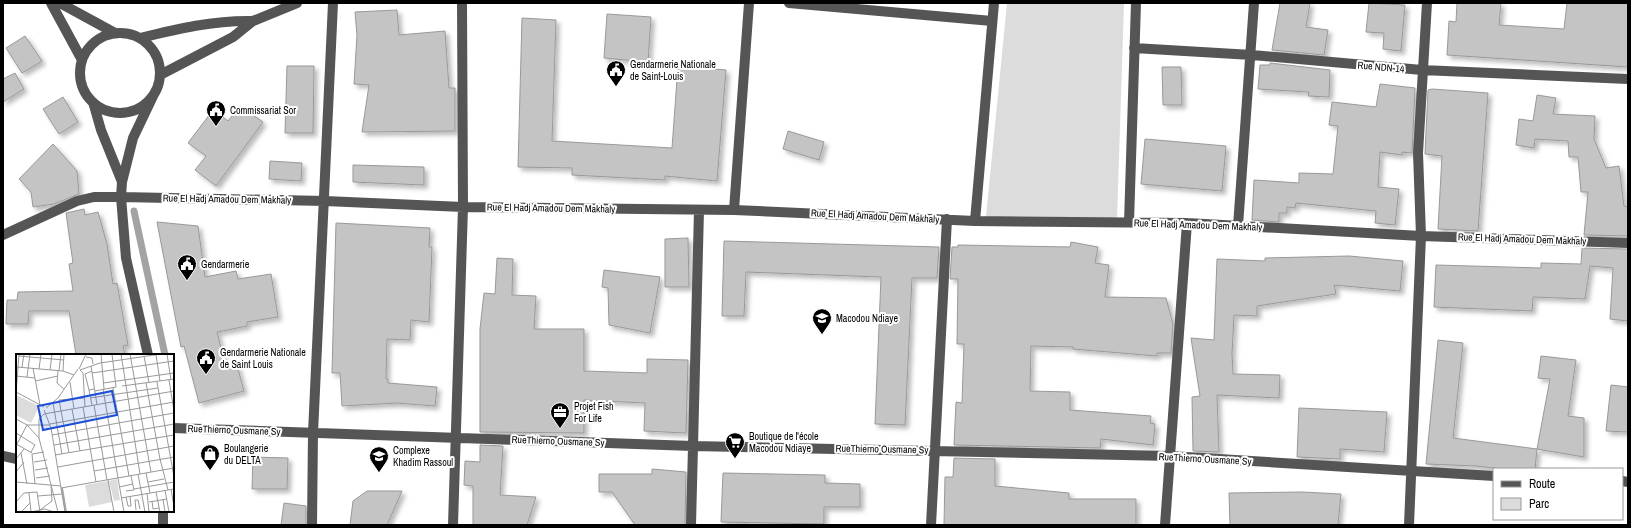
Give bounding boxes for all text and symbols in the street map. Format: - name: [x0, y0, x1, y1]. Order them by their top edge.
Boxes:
- place label: Gendarmerie Nationale de Saint-Louis: [630, 58, 716, 83]
- street label: Rue NDN-14: [1357, 58, 1405, 76]
- public building icon: Gendarmerie Nationale de Saint-Louis: [605, 59, 627, 87]
- public building icon: Commissariat Sor: [205, 99, 227, 127]
- place label: Commissariat Sor: [230, 104, 296, 117]
- street label: Rue El Hadj Amadou Dem Makhaly: [163, 191, 292, 207]
- street label: Rue El Hadj Amadou Dem Makhaly: [487, 200, 616, 216]
- street label: Rue El Hadj Amadou Dem Makhaly: [810, 206, 940, 226]
- street label: Rue El Hadj Amadou Dem Makhaly: [1134, 216, 1263, 234]
- street label: Rue El Hadj Amadou Dem Makhaly: [1458, 230, 1587, 248]
- public building icon: Gendarmerie: [176, 253, 198, 281]
- place label: Gendarmerie: [201, 258, 250, 271]
- school or university icon: Macodou Ndiaye: [811, 307, 833, 335]
- place label: Macodou Ndiaye: [836, 312, 898, 325]
- place label: Gendarmerie Nationale de Saint Louis: [220, 346, 306, 371]
- public building icon: Gendarmerie Nationale de Saint Louis: [195, 347, 217, 375]
- inset map: [16, 354, 174, 512]
- place label: Projet Fish For Life: [574, 400, 614, 425]
- office icon: Projet Fish For Life: [549, 401, 571, 429]
- street label: RueThierno Ousmane Sy: [187, 422, 282, 438]
- place label: Boutique de l'école Macodou Ndiaye: [749, 430, 819, 455]
- supermarket icon: Boutique de l'école Macodou Ndiaye: [724, 431, 746, 459]
- street label: RueThierno Ousmane Sy: [511, 433, 606, 449]
- place label: Boulangerie du DELTA: [224, 442, 269, 467]
- street label: RueThierno Ousmane Sy: [835, 442, 929, 456]
- shop icon: Boulangerie du DELTA: [199, 443, 221, 471]
- place label: Complexe Khadim Rassoul: [393, 444, 453, 469]
- school or university icon: Complexe Khadim Rassoul: [368, 445, 390, 473]
- street label: RueThierno Ousmane Sy: [1158, 450, 1253, 468]
- legend: [1493, 468, 1623, 520]
- text: Route: [1529, 476, 1555, 492]
- text: Parc: [1529, 496, 1549, 512]

